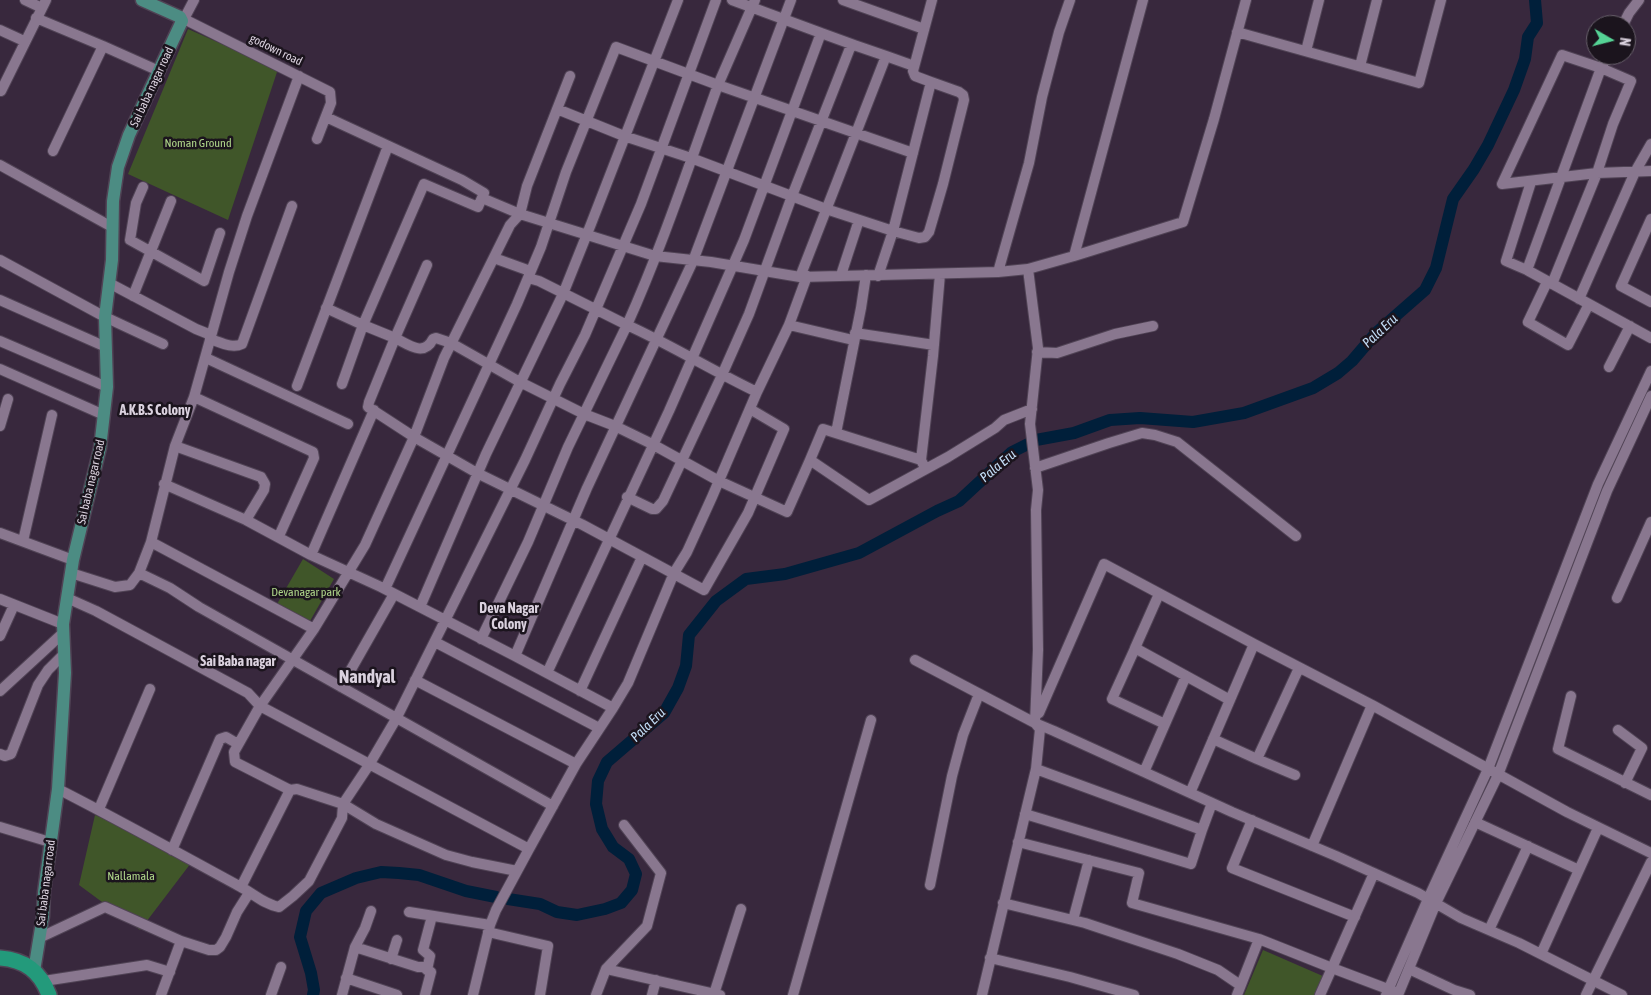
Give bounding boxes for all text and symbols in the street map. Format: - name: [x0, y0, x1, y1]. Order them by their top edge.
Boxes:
- north arrow: [1586, 15, 1636, 65]
- street label: godown road: [247, 31, 305, 69]
- text: N: [1616, 37, 1633, 47]
- street label: Sai baba nagar road: [127, 45, 177, 129]
- park label: Noman Ground: [164, 136, 232, 150]
- water label: Pala Eru: [1359, 311, 1401, 351]
- district label: A.K.B.S Colony: [119, 403, 191, 419]
- street label: Sai baba nagar road: [74, 438, 108, 526]
- water label: Pala Eru: [977, 446, 1019, 486]
- park label: Devanagar park: [271, 585, 341, 599]
- district label: Deva Nagar Colony: [479, 601, 539, 634]
- district label: Sai Baba nagar: [200, 654, 276, 670]
- district label: Nandyal: [339, 666, 395, 688]
- water label: Pala Eru: [627, 704, 669, 746]
- street label: Sai baba nagar road: [34, 839, 58, 927]
- park label: Nallamala: [107, 869, 155, 883]

